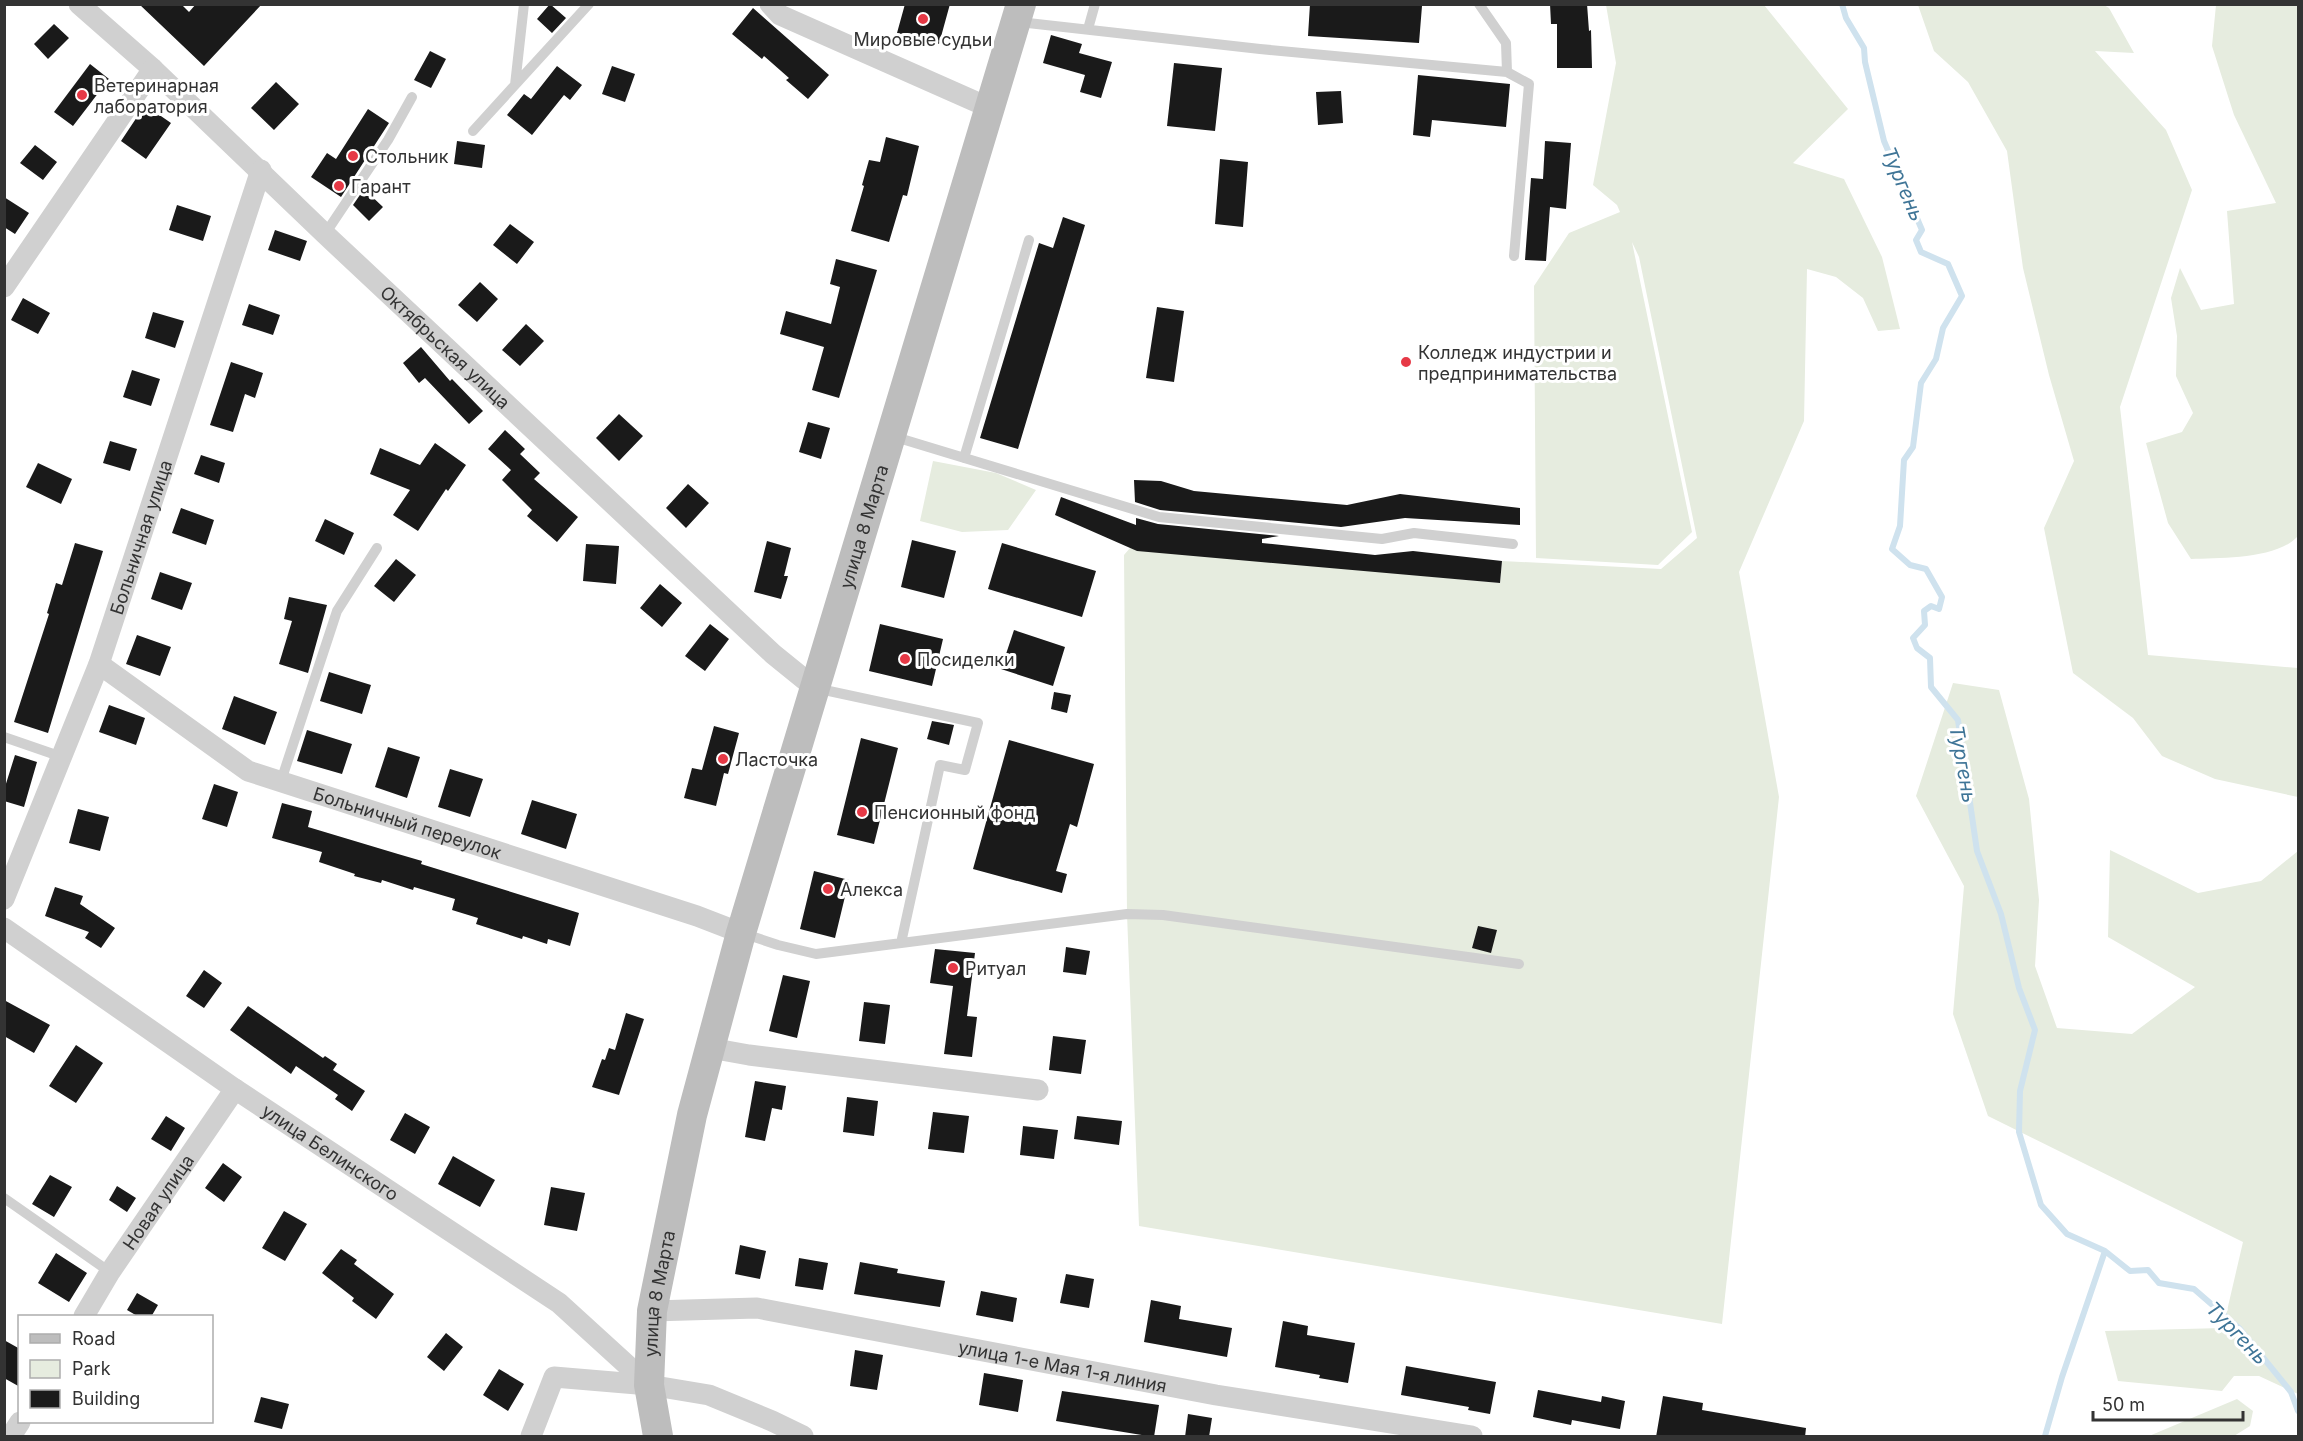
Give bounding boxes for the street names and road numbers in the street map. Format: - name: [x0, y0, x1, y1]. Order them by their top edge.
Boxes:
- street label: Октябрьская улица: [376, 281, 515, 413]
- street label: Больничная улица: [105, 457, 176, 617]
- street label: улица 8 Марта: [835, 462, 892, 591]
- street label: Больничный переулок: [311, 782, 505, 863]
- street label: улица Белинского: [258, 1100, 403, 1205]
- street label: Новая улица: [118, 1150, 198, 1254]
- street label: улица 8 Марта: [640, 1228, 679, 1357]
- street label: улица 1-е Мая 1-я линия: [957, 1336, 1169, 1396]

